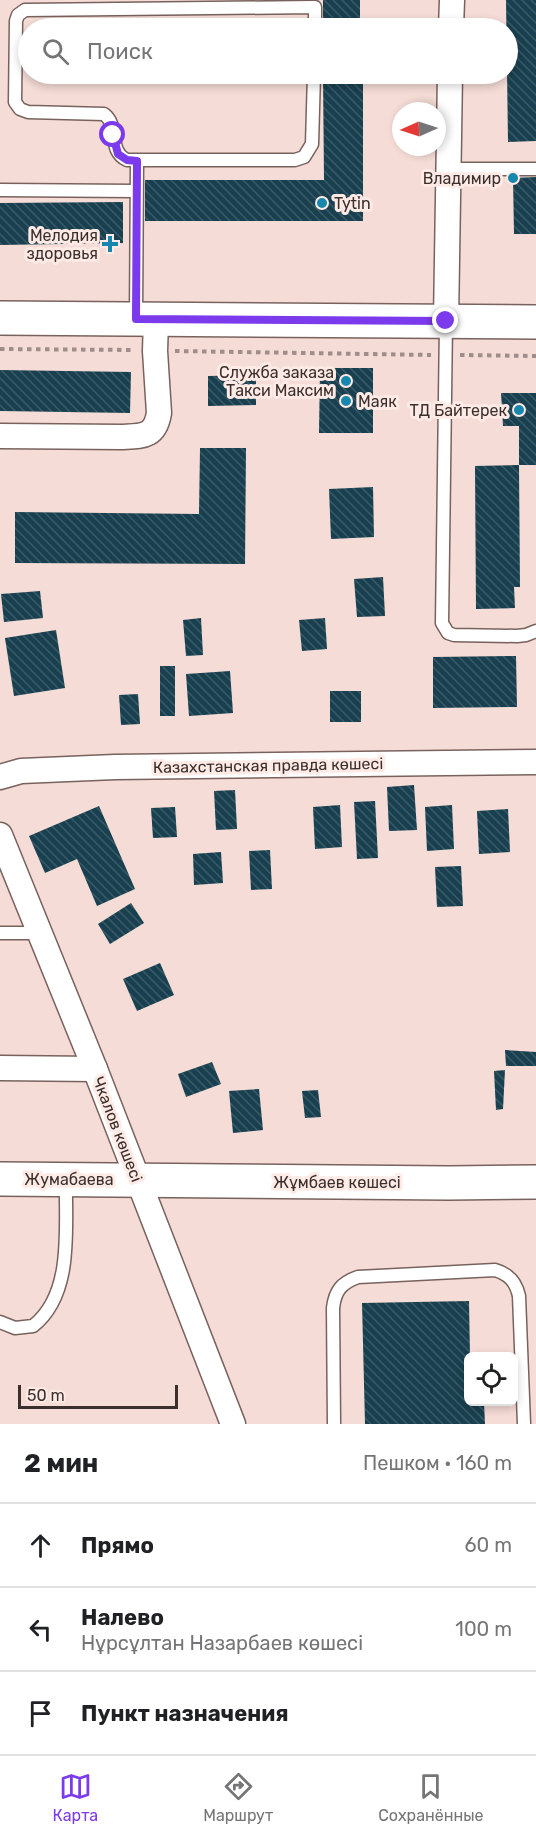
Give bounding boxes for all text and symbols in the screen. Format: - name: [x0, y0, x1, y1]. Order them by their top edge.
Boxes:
- search box: [18, 18, 518, 84]
- icon: search: [39, 35, 72, 68]
- text: Поиск: [87, 38, 153, 65]
- north arrow: [392, 102, 446, 156]
- route start: [99, 121, 125, 147]
- place label: Владимир: [423, 169, 501, 188]
- marker: Владимир: [506, 171, 520, 185]
- place label: Tytin: [334, 194, 371, 213]
- marker: Tytin: [315, 196, 329, 210]
- place label: Мелодия здоровья: [27, 226, 98, 263]
- marker: Мелодия здоровья: [103, 237, 117, 251]
- route end: [432, 307, 458, 333]
- place label: Служба заказа Такси Максим: [219, 363, 334, 400]
- marker: Служба заказа Такси Максим: [339, 374, 353, 388]
- place label: Маяк: [358, 392, 397, 411]
- marker: Маяк: [339, 394, 353, 408]
- place label: ТД Байтерек: [409, 401, 507, 420]
- marker: ТД Байтерек: [512, 403, 526, 417]
- street label: Казахстанская правда көшесі: [153, 754, 383, 777]
- street label: Чкалов көшесі: [89, 1074, 146, 1185]
- street label: Жумабаева: [24, 1170, 114, 1189]
- street label: Жұмбаев көшесі: [273, 1173, 401, 1192]
- map controls: [464, 1352, 518, 1406]
- button: locate: [464, 1352, 518, 1406]
- scale bar: [18, 1382, 178, 1410]
- text: 50 m: [27, 1386, 65, 1405]
- text: 2 мин: [24, 1448, 98, 1479]
- text: Пешком · 160 m: [363, 1451, 512, 1475]
- icon: ahead: [24, 1529, 57, 1562]
- text: Прямо: [81, 1532, 154, 1559]
- text: 60 m: [465, 1533, 512, 1557]
- text: Налево: [81, 1604, 164, 1631]
- icon: left: [24, 1613, 57, 1646]
- text: 100 m: [455, 1617, 512, 1641]
- text: Нұрсұлтан Назарбаев көшесі: [81, 1631, 363, 1655]
- icon: arrive: [24, 1697, 57, 1730]
- text: Пункт назначения: [81, 1700, 289, 1727]
- tab: Карта: [53, 1770, 98, 1825]
- tab: Маршрут: [203, 1770, 273, 1825]
- tab: Сохранённые: [378, 1770, 483, 1825]

